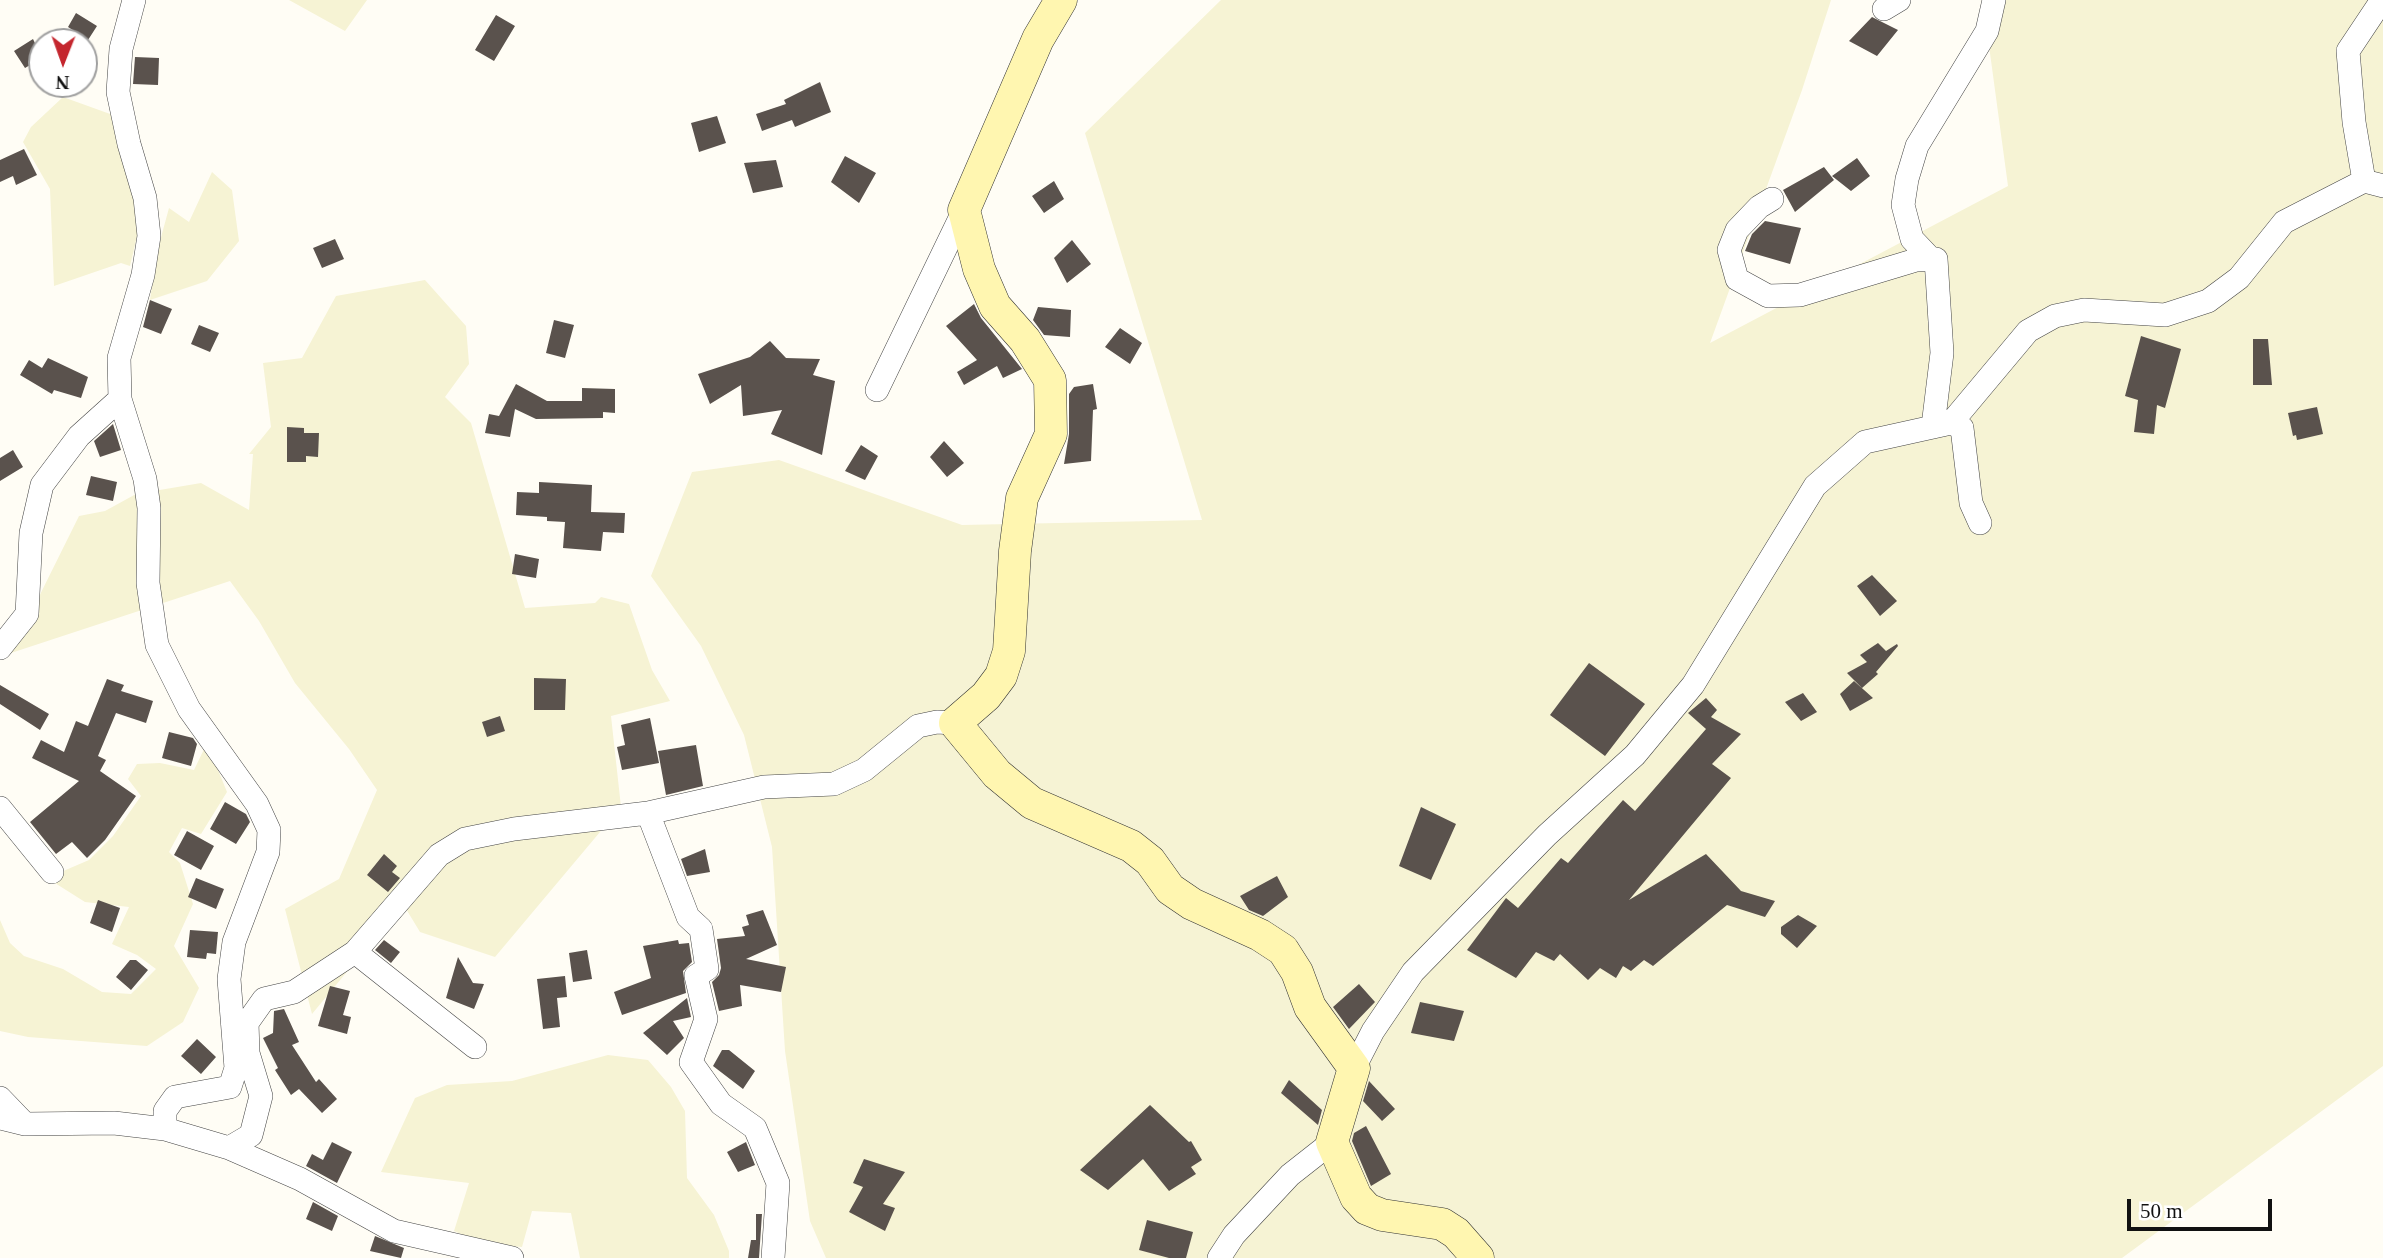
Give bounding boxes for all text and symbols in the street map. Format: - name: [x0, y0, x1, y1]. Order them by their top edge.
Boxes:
- north arrow: [28, 28, 98, 98]
- text: N: [56, 72, 70, 93]
- scale bar: [2131, 1184, 2276, 1228]
- text: 50 m: [2140, 1199, 2183, 1223]

